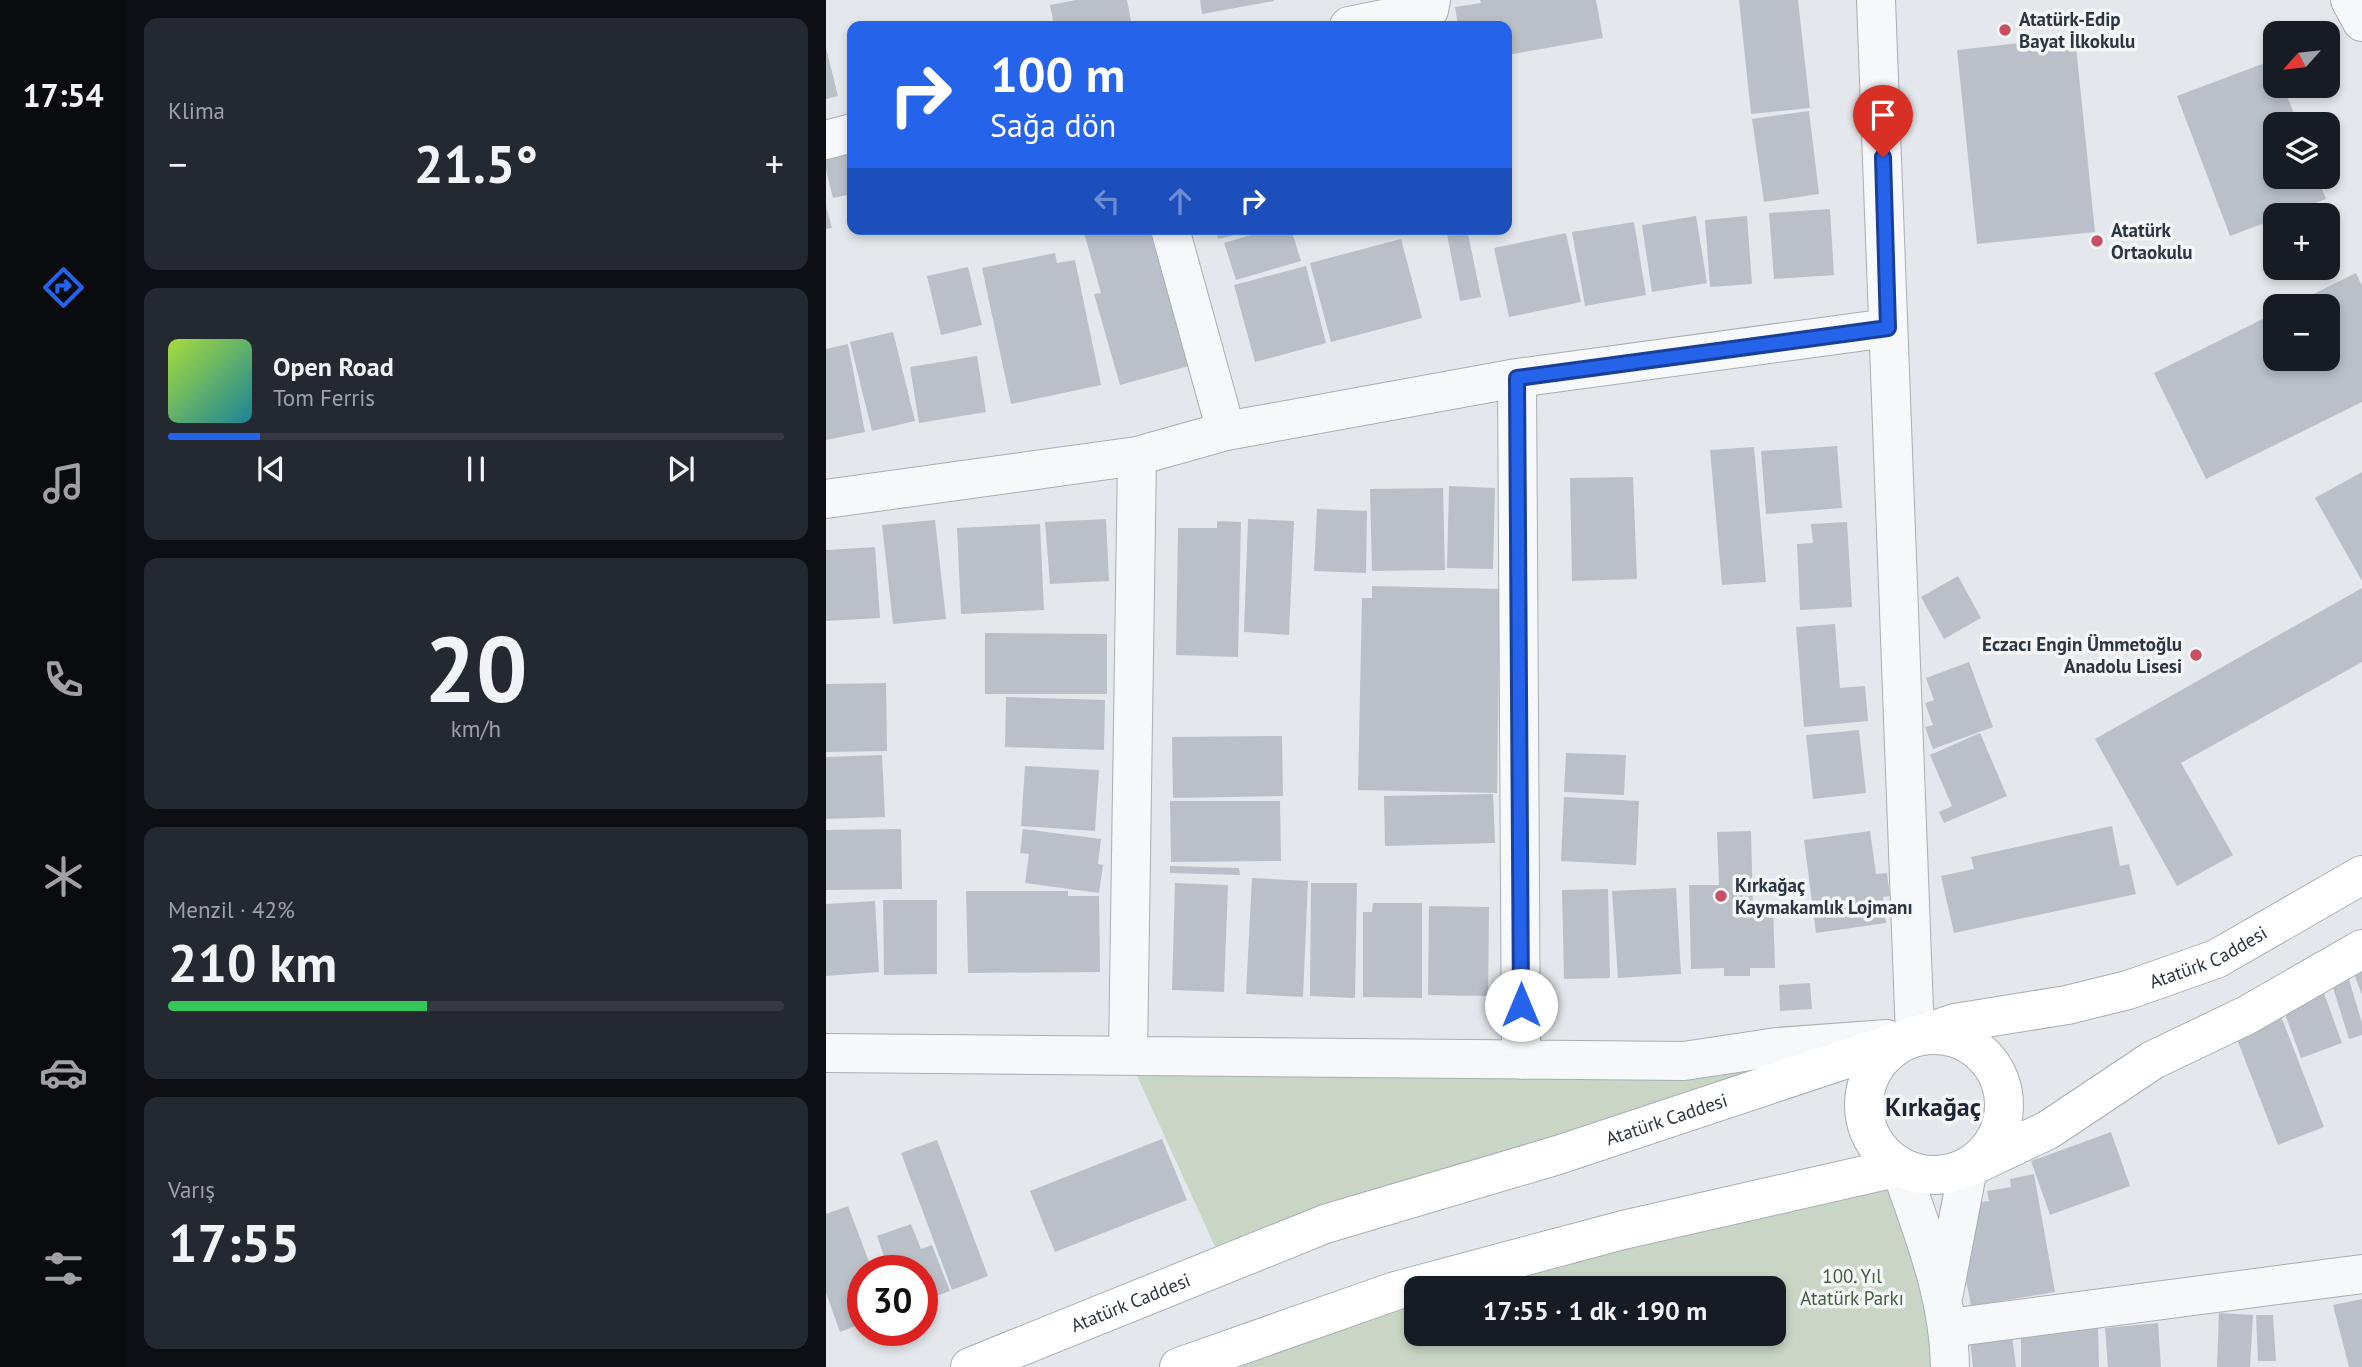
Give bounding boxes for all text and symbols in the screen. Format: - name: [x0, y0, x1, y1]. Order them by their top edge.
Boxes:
- place label: Atatürk-Edip Bayat İlkokulu: [2019, 7, 2135, 53]
- north arrow: [2263, 21, 2340, 98]
- map controls: [2263, 21, 2340, 371]
- marker: Atatürk-Edip Bayat İlkokulu: [1997, 22, 2013, 38]
- text: 100 m: [990, 42, 1125, 106]
- icon: right: [875, 49, 966, 140]
- text: 17:54: [22, 74, 104, 116]
- pin: [1853, 85, 1913, 157]
- text: Klima: [168, 96, 225, 125]
- icon: arrive: [1864, 96, 1902, 134]
- text: Sağa dön: [990, 104, 1116, 146]
- button: layers: [2263, 112, 2340, 189]
- text: 21.5°: [414, 130, 538, 197]
- text: −: [168, 139, 187, 188]
- text: +: [765, 139, 784, 188]
- icon: left: [1088, 182, 1126, 220]
- icon: ahead: [1161, 182, 1199, 220]
- icon: right: [1234, 182, 1272, 220]
- button: +: [2263, 203, 2340, 280]
- place label: Atatürk Ortaokulu: [2111, 218, 2193, 264]
- marker: Atatürk Ortaokulu: [2089, 233, 2105, 249]
- icon: directions: [39, 263, 88, 312]
- button: −: [2263, 294, 2340, 371]
- text: Open Road: [273, 350, 394, 383]
- text: Tom Ferris: [273, 383, 375, 412]
- icon: previous: [252, 450, 290, 488]
- icon: pause: [457, 450, 495, 488]
- icon: next: [662, 450, 700, 488]
- icon: music: [39, 459, 88, 508]
- text: 20: [424, 609, 528, 727]
- place label: Eczacı Engin Ümmetoğlu Anadolu Lisesi: [1982, 632, 2182, 678]
- marker: Eczacı Engin Ümmetoğlu Anadolu Lisesi: [2188, 647, 2204, 663]
- icon: phone: [39, 655, 88, 704]
- text: km/h: [451, 714, 501, 743]
- icon: climate: [39, 852, 88, 901]
- place label: Kırkağaç Kaymakamlık Lojmanı: [1735, 873, 1913, 919]
- marker: Kırkağaç Kaymakamlık Lojmanı: [1713, 888, 1729, 904]
- text: Menzil · 42%: [168, 895, 295, 924]
- street label: Atatürk Caddesi: [2146, 920, 2271, 994]
- text: 210 km: [168, 929, 337, 996]
- position arrow: [1484, 968, 1558, 1042]
- icon: car: [39, 1048, 88, 1097]
- street label: Atatürk Caddesi: [1603, 1088, 1730, 1150]
- district label: Kırkağaç: [1885, 1090, 1981, 1123]
- text: Varış: [168, 1175, 215, 1204]
- text: 17:55: [168, 1209, 300, 1276]
- icon: filters: [39, 1244, 88, 1293]
- speed limit sign: 30: [847, 1255, 938, 1346]
- park label: 100. Yıl Atatürk Parkı: [1800, 1264, 1904, 1310]
- street label: Atatürk Caddesi: [1067, 1268, 1194, 1337]
- text: 17:55 · 1 dk · 190 m: [1483, 1294, 1707, 1327]

